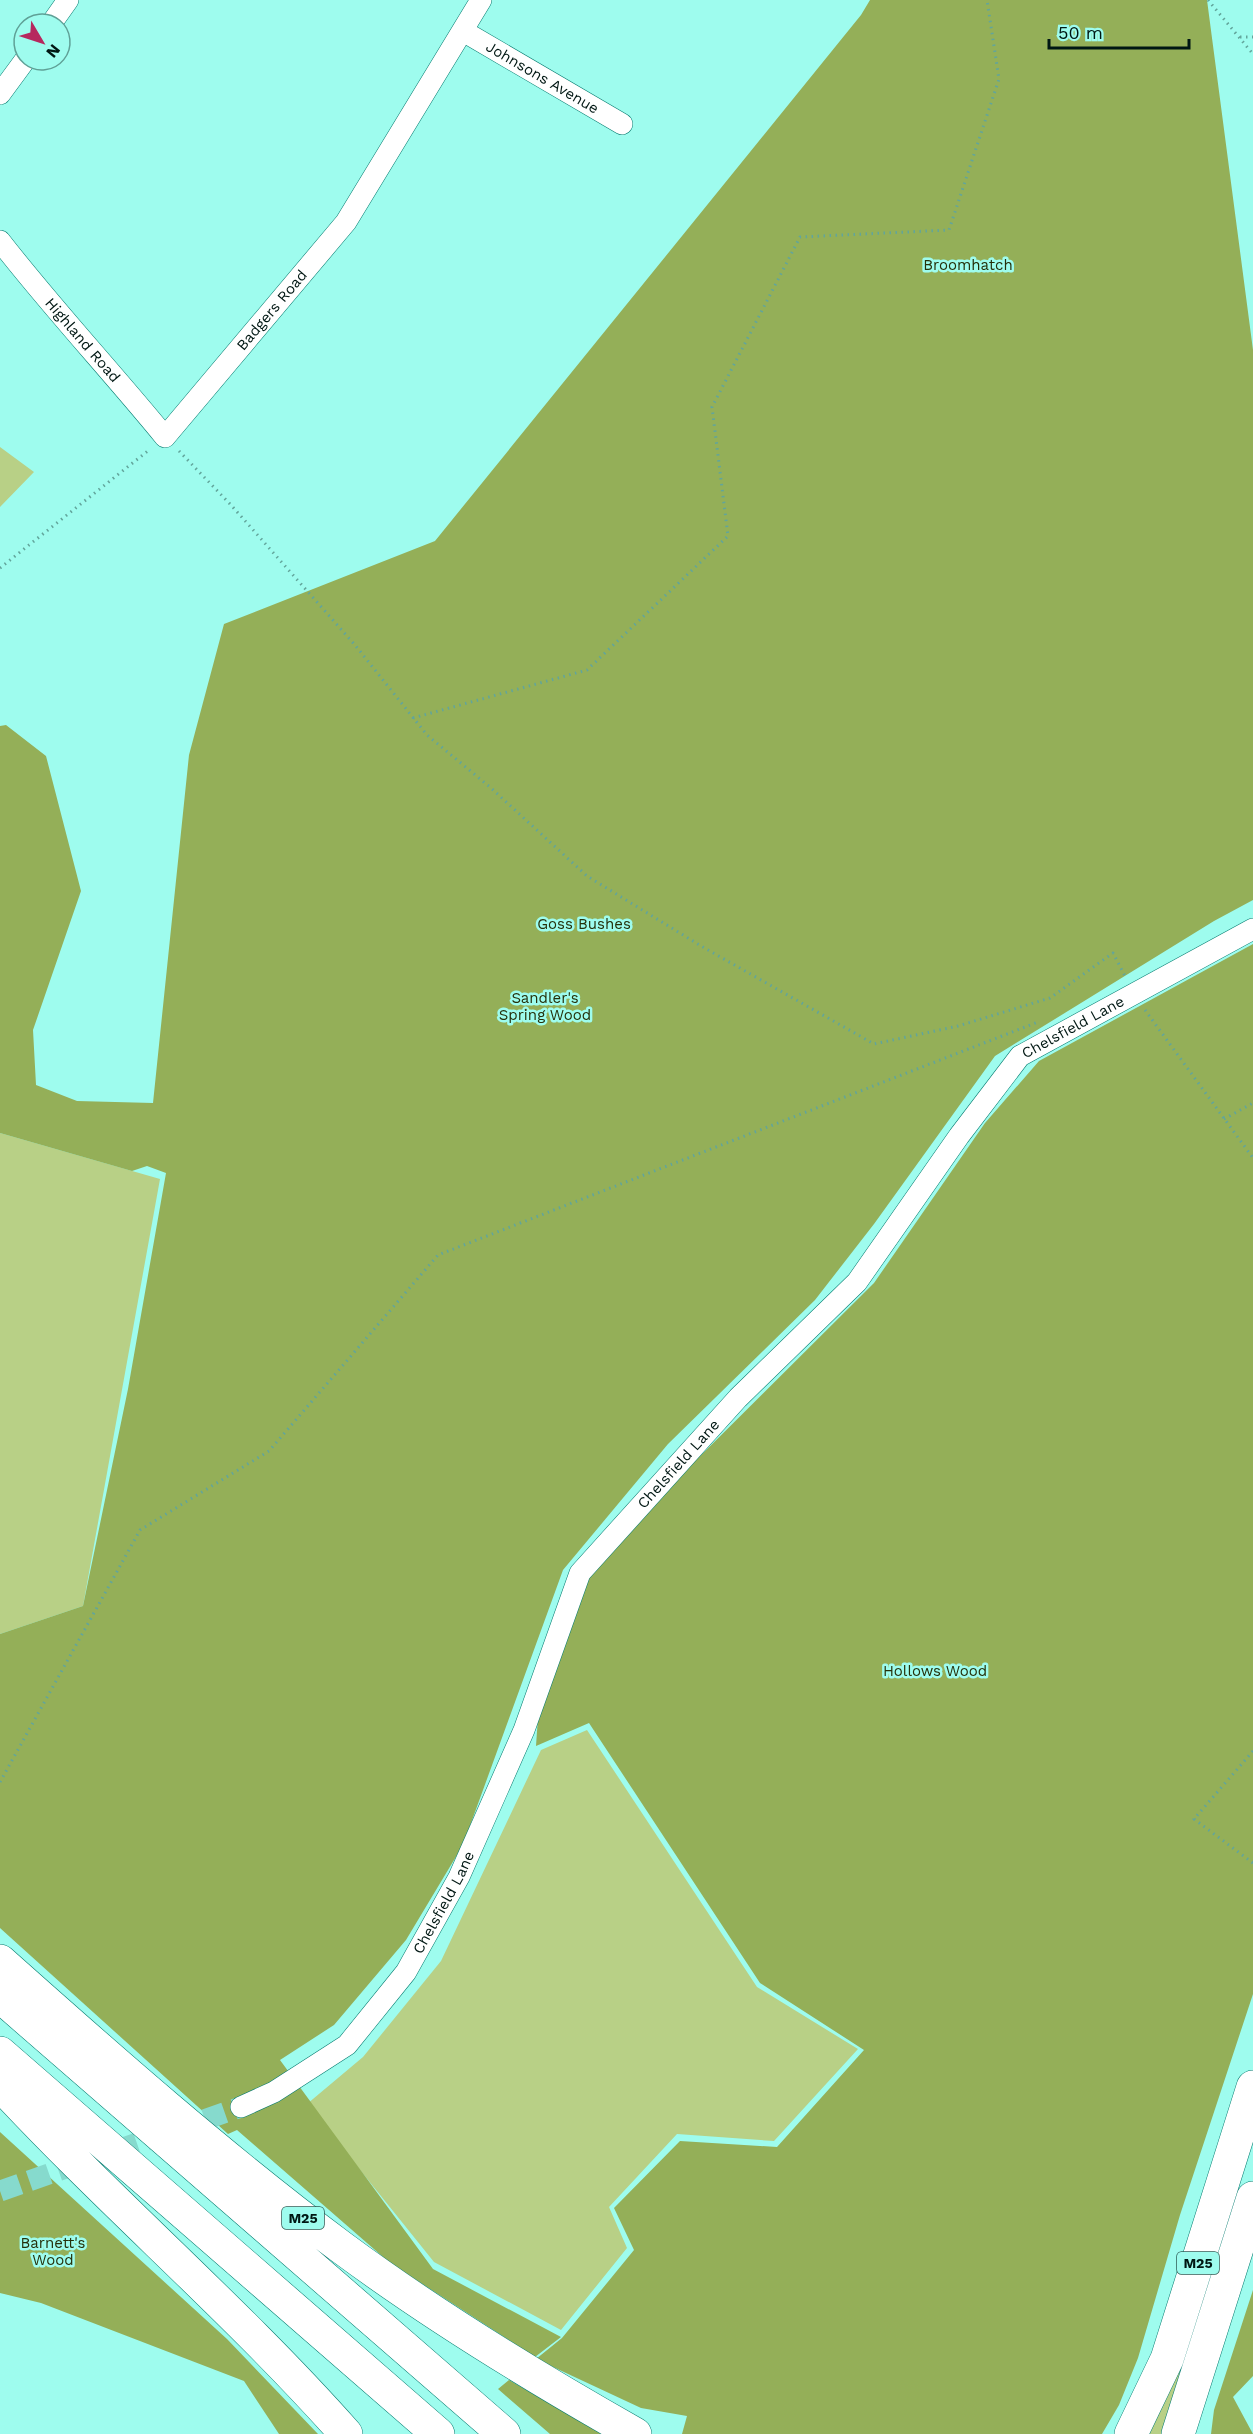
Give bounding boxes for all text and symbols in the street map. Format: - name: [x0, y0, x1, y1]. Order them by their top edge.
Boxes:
- north arrow: [12, 12, 72, 72]
- scale bar: [1049, 12, 1188, 50]
- text: 50 m: [1058, 22, 1103, 43]
- street label: Johnsons Avenue: [483, 37, 602, 117]
- text: N: [42, 41, 64, 62]
- park label: Broomhatch: [923, 256, 1013, 274]
- street label: Badgers Road: [233, 266, 311, 354]
- street label: Highland Road: [41, 294, 124, 386]
- park label: Goss Bushes: [537, 915, 631, 933]
- park label: Sandler's Spring Wood: [499, 989, 591, 1024]
- street label: Chelsfield Lane: [1019, 992, 1127, 1062]
- street label: Chelsfield Lane: [634, 1416, 723, 1512]
- park label: Hollows Wood: [883, 1662, 987, 1680]
- street label: Chelsfield Lane: [409, 1848, 478, 1957]
- road number: M25: [282, 2207, 324, 2229]
- park label: Barnett's Wood: [21, 2234, 86, 2269]
- road number: M25: [1177, 2252, 1219, 2274]

